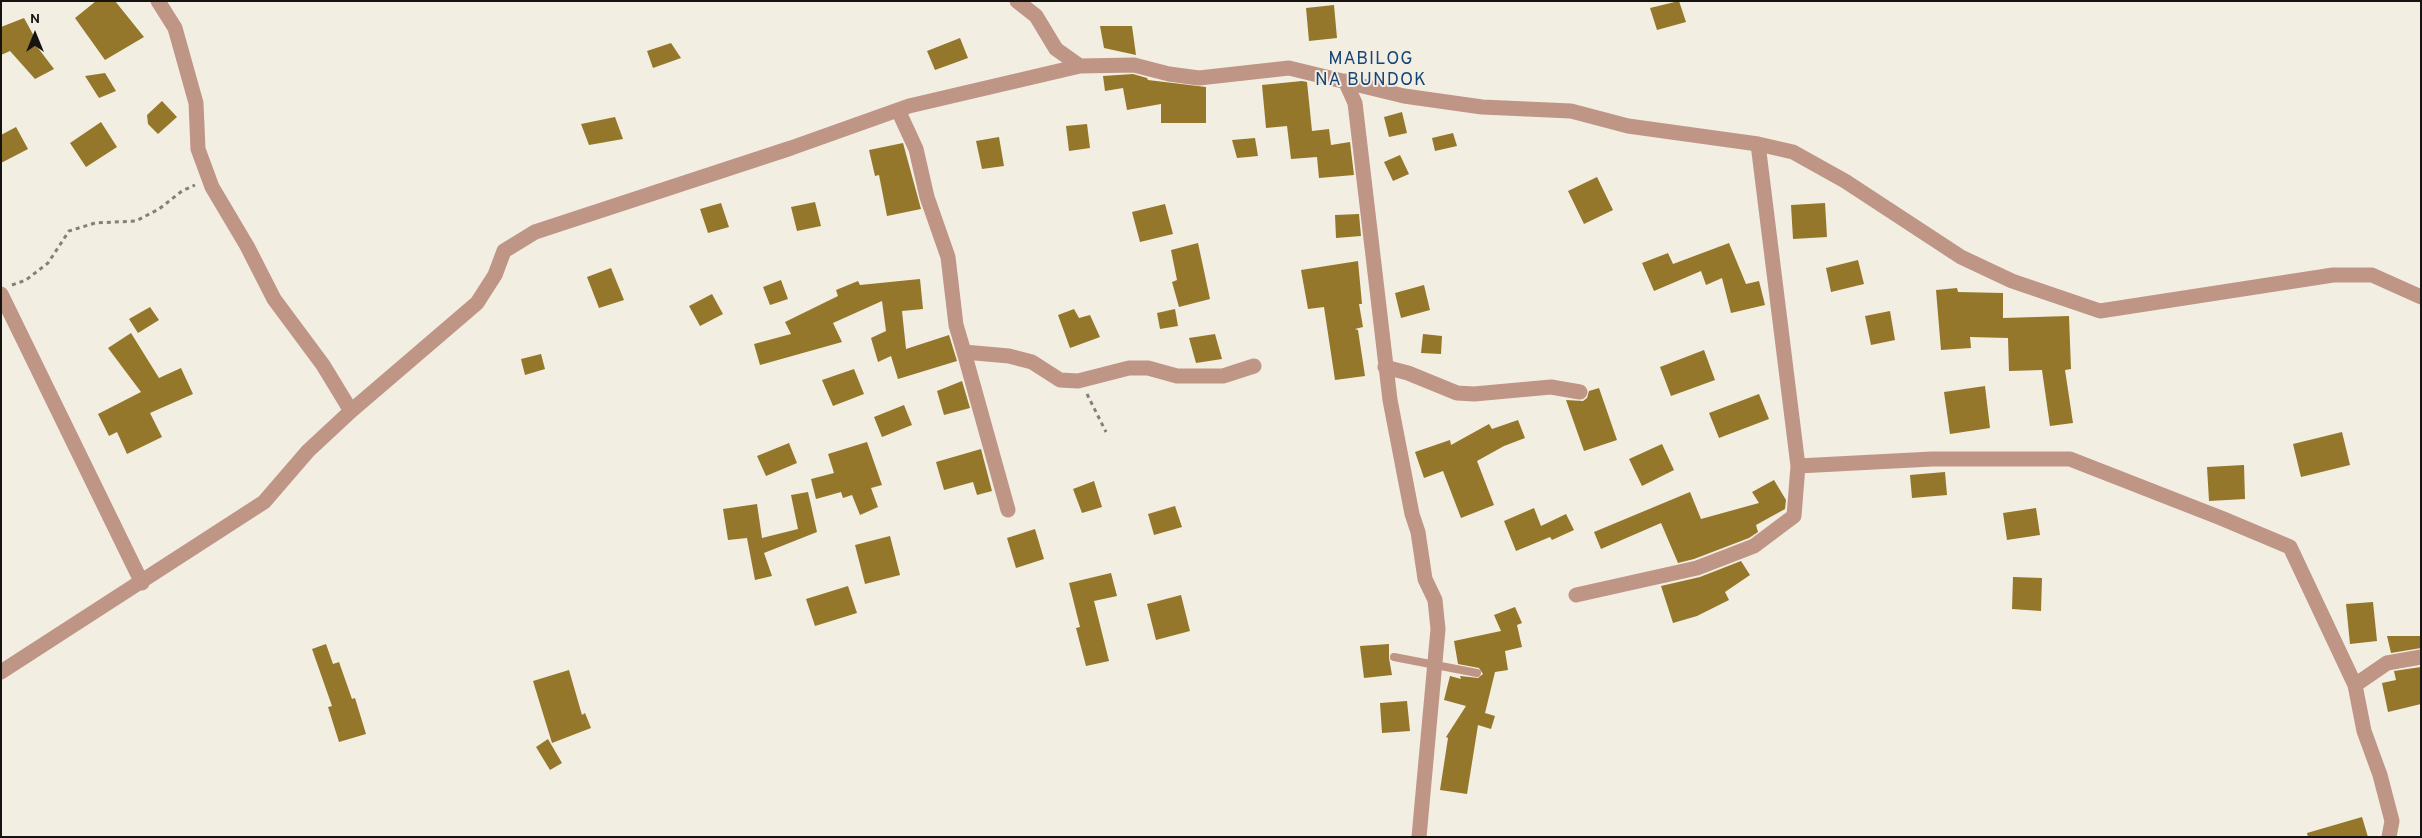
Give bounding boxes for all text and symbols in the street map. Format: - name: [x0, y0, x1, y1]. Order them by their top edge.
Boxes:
- north arrow: [10, 10, 60, 60]
- text: N: [30, 11, 40, 28]
- district label: MABILOG NA BUNDOK: [1314, 49, 1428, 92]

